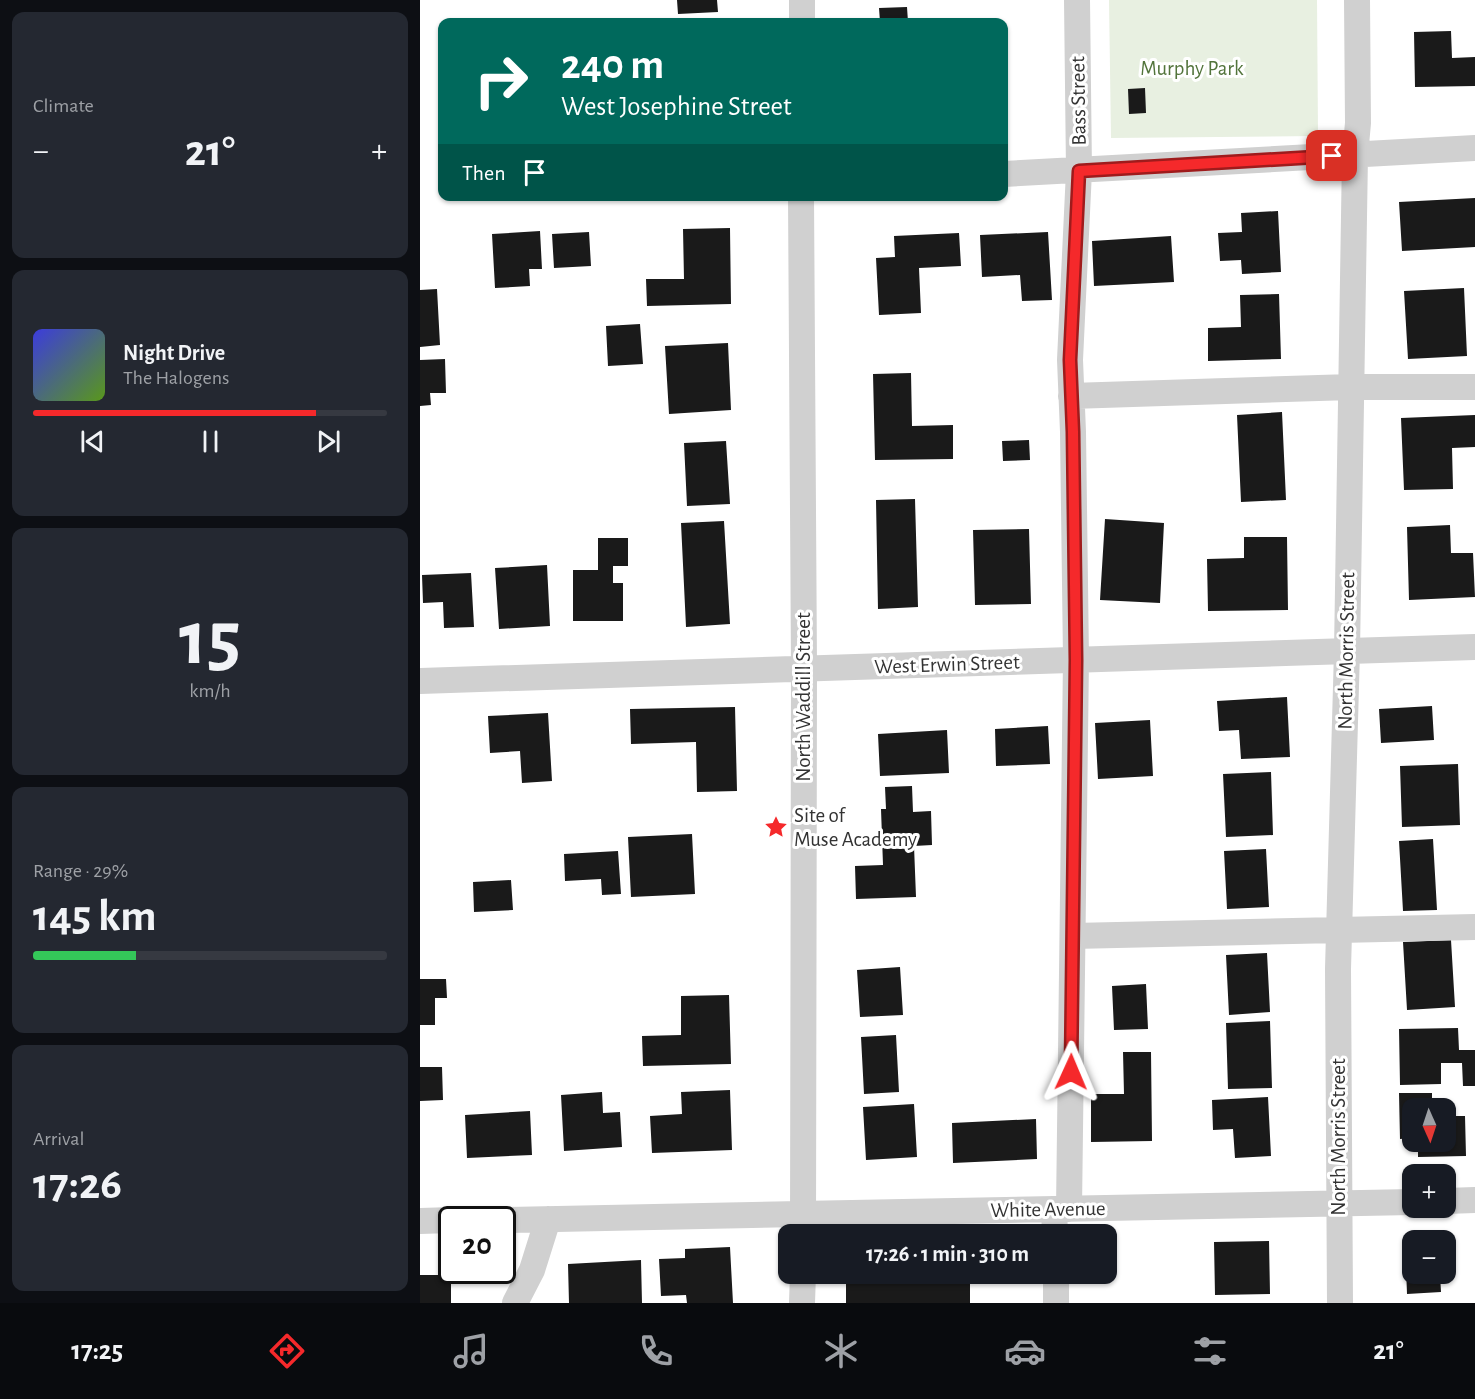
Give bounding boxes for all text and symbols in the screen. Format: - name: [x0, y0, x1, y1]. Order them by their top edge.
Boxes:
- icon: right: [462, 42, 540, 120]
- text: 240 m: [561, 44, 664, 86]
- street label: Bass Street: [1067, 56, 1090, 146]
- park label: Murphy Park: [1140, 58, 1244, 79]
- text: West Josephine Street: [561, 93, 792, 120]
- text: Climate: [33, 96, 94, 116]
- text: 21°: [185, 129, 235, 174]
- pin: [1306, 130, 1357, 181]
- text: −: [33, 135, 49, 168]
- text: +: [371, 135, 387, 168]
- icon: arrive: [1315, 139, 1348, 172]
- icon: arrive: [518, 156, 551, 189]
- text: Then: [462, 162, 506, 184]
- text: Night Drive: [123, 342, 225, 364]
- text: The Halogens: [123, 368, 229, 388]
- icon: previous: [76, 425, 109, 458]
- icon: pause: [194, 425, 227, 458]
- icon: next: [312, 425, 345, 458]
- street label: North Morris Street: [1335, 572, 1358, 730]
- text: 15: [179, 601, 241, 679]
- street label: North Waddill Street: [793, 612, 814, 782]
- street label: West Erwin Street: [874, 651, 1020, 678]
- text: km/h: [189, 681, 231, 701]
- place label: Site of Muse Academy: [794, 805, 917, 850]
- place icon: Site of Muse Academy: [763, 814, 789, 840]
- text: Range · 29%: [33, 861, 128, 881]
- text: 145 km: [33, 894, 157, 939]
- position arrow: [1039, 1040, 1103, 1104]
- street label: North Morris Street: [1328, 1058, 1349, 1216]
- north arrow: [1402, 1098, 1456, 1152]
- map controls: [1402, 1098, 1456, 1284]
- text: Arrival: [33, 1129, 84, 1149]
- text: 17:26: [33, 1162, 122, 1207]
- button: +: [1402, 1164, 1456, 1218]
- street label: White Avenue: [990, 1198, 1106, 1221]
- speed limit sign: 20: [438, 1206, 516, 1284]
- button: −: [1402, 1230, 1456, 1284]
- text: 17:26 · 1 min · 310 m: [866, 1243, 1029, 1265]
- icon: directions: [266, 1330, 308, 1372]
- icon: music: [450, 1330, 492, 1372]
- icon: phone: [635, 1330, 677, 1372]
- icon: climate: [820, 1330, 862, 1372]
- icon: car: [1004, 1330, 1046, 1372]
- icon: filters: [1189, 1330, 1231, 1372]
- text: 17:25: [71, 1337, 123, 1364]
- text: 21°: [1373, 1337, 1404, 1364]

